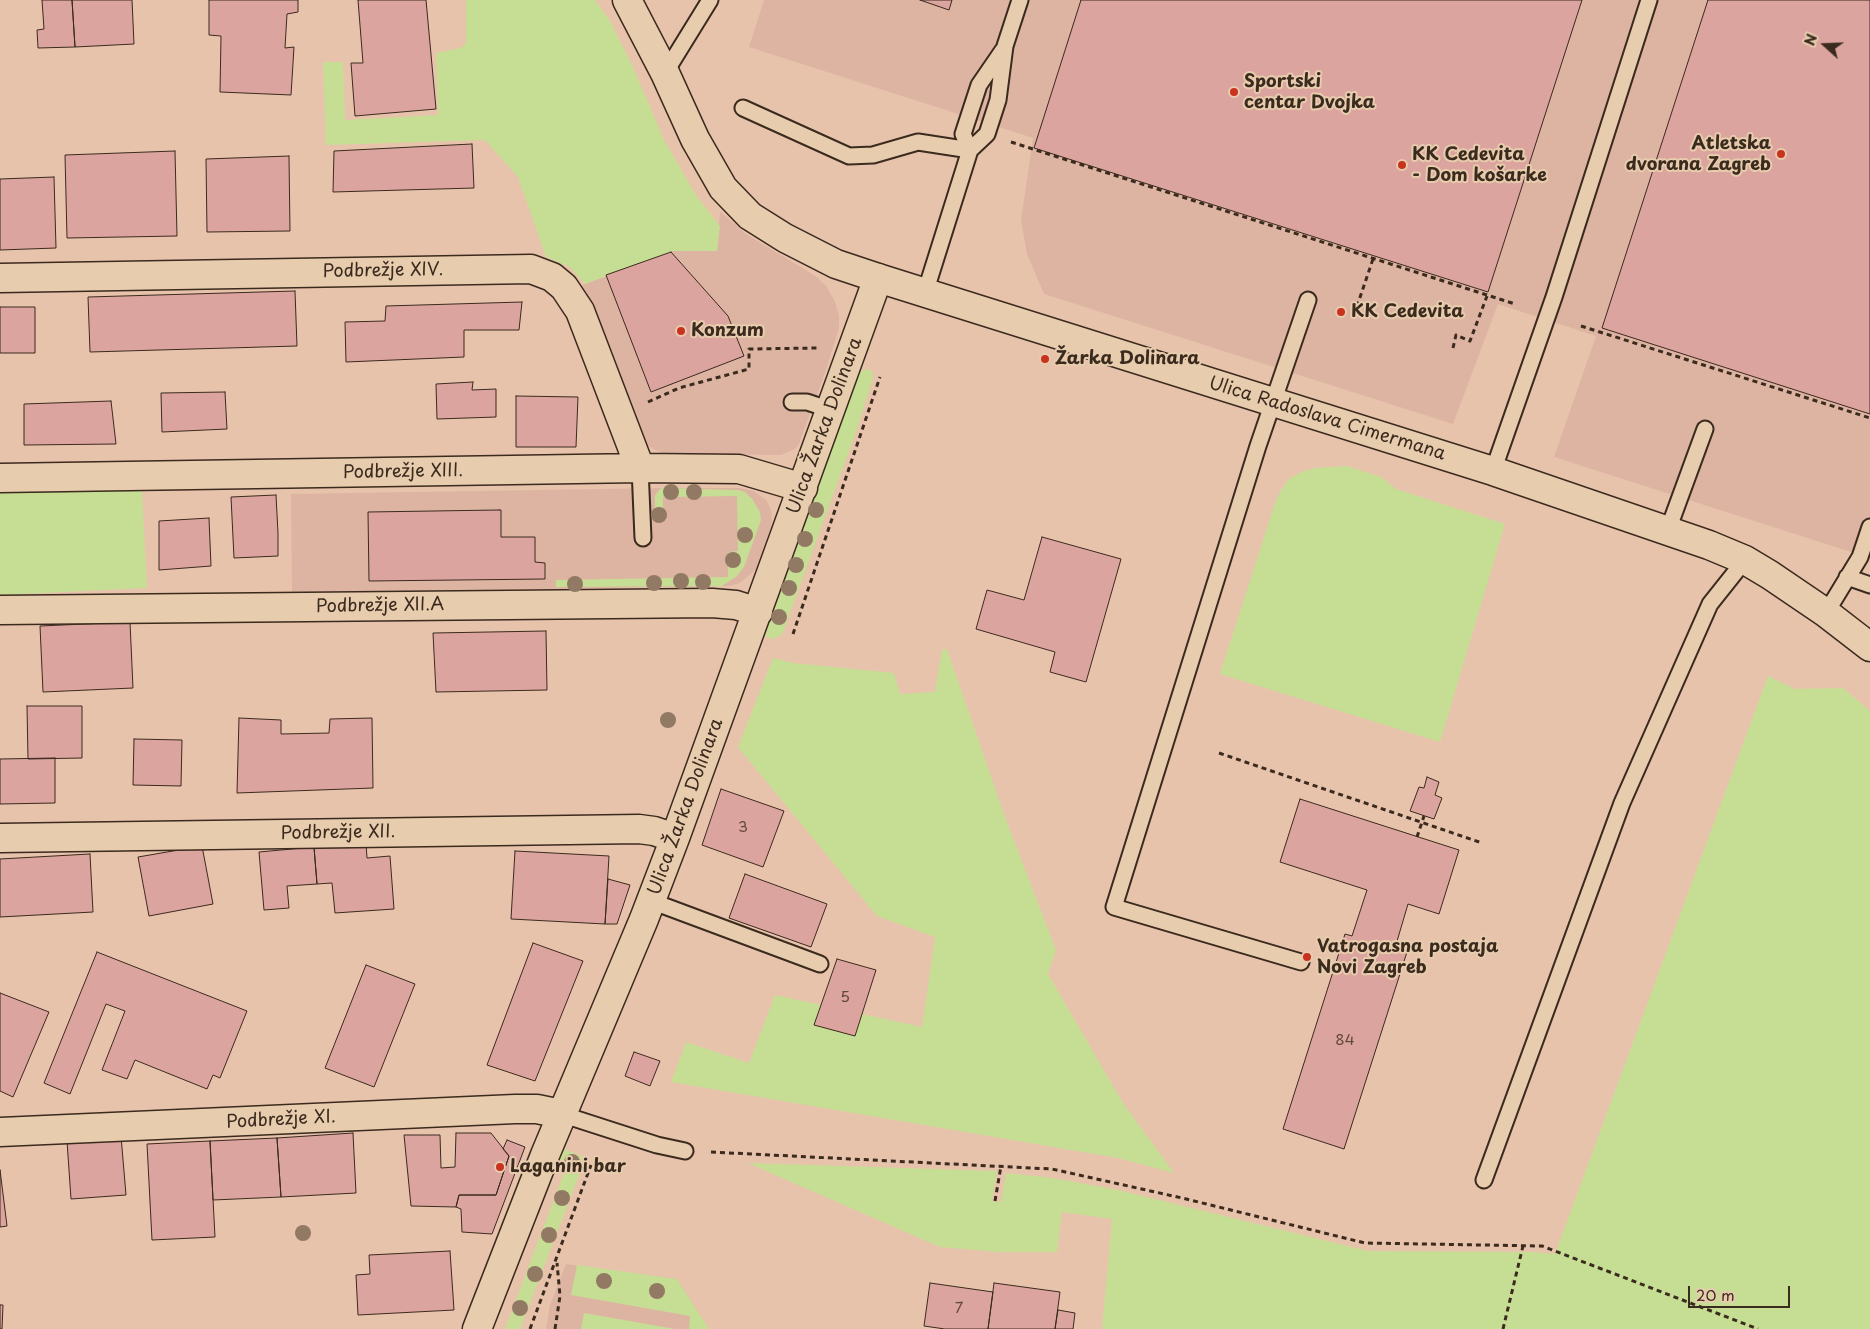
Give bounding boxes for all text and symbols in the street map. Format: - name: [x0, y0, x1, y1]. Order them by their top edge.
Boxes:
- north arrow: [1800, 20, 1850, 70]
- text: N: [1799, 31, 1822, 49]
- place label: Sportski centar Dvojka: [1244, 71, 1375, 114]
- marker: Sportski centar Dvojka: [1228, 86, 1240, 98]
- place label: Atletska dvorana Zagreb: [1626, 133, 1771, 176]
- place label: KK Cedevita - Dom košarke: [1412, 144, 1547, 186]
- marker: Atletska dvorana Zagreb: [1775, 148, 1787, 160]
- marker: KK Cedevita - Dom košarke: [1396, 159, 1408, 171]
- street label: Podbrežje XIV.: [322, 259, 444, 283]
- place label: KK Cedevita: [1351, 301, 1464, 323]
- marker: KK Cedevita: [1335, 306, 1347, 318]
- place label: Konzum: [691, 320, 764, 342]
- marker: Konzum: [675, 325, 687, 337]
- street label: Ulica Žarka Dolinara: [783, 335, 867, 517]
- place label: Žarka Dolinara: [1055, 348, 1200, 370]
- marker: Žarka Dolinara: [1039, 353, 1051, 365]
- street label: Ulica Radoslava Cimermana: [1206, 373, 1448, 465]
- street label: Podbrežje XIII.: [343, 460, 463, 484]
- street label: Podbrežje XII.A: [316, 594, 444, 618]
- street label: Ulica Žarka Dolinara: [644, 716, 728, 898]
- house number: 3: [738, 819, 748, 837]
- street label: Podbrežje XII.: [280, 821, 396, 845]
- place label: Vatrogasna postaja Novi Zagreb: [1317, 936, 1498, 979]
- marker: Vatrogasna postaja Novi Zagreb: [1301, 951, 1313, 963]
- house number: 5: [840, 989, 850, 1007]
- house number: 84: [1335, 1032, 1355, 1050]
- street label: Podbrežje XI.: [226, 1106, 336, 1134]
- place label: Laganini bar: [510, 1156, 626, 1178]
- marker: Laganini bar: [494, 1161, 506, 1173]
- scale bar: [1690, 1276, 1792, 1308]
- text: 20 m: [1696, 1283, 1735, 1306]
- house number: 7: [955, 1300, 963, 1318]

